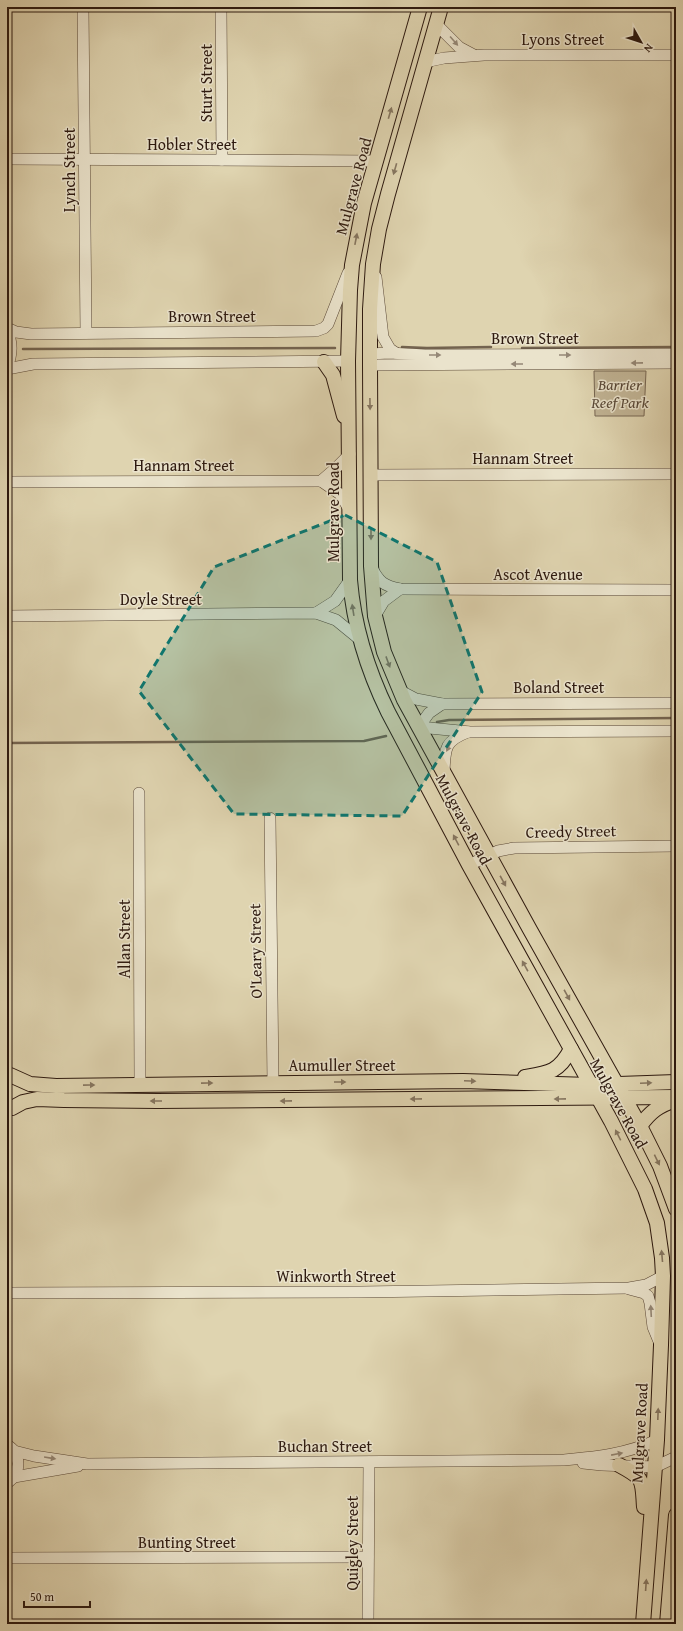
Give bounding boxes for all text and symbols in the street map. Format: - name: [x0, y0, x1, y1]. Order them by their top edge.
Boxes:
- north arrow: [621, 22, 661, 62]
- street label: Lyons Street: [522, 27, 605, 51]
- one-way arrow: [449, 36, 458, 47]
- text: N: [640, 40, 657, 57]
- street label: Sturt Street: [194, 43, 218, 122]
- one-way arrow: [387, 107, 393, 119]
- street label: Lynch Street: [57, 127, 81, 212]
- street label: Hobler Street: [147, 132, 237, 156]
- street label: Mulgrave Road: [328, 134, 378, 237]
- one-way arrow: [392, 163, 398, 175]
- one-way arrow: [354, 232, 360, 245]
- street label: Brown Street: [168, 304, 256, 328]
- street label: Brown Street: [491, 326, 579, 350]
- one-way arrow: [429, 352, 442, 358]
- one-way arrow: [559, 352, 572, 358]
- one-way arrow: [630, 360, 643, 366]
- one-way arrow: [510, 361, 523, 367]
- park label: Barrier Reef Park: [590, 372, 650, 414]
- one-way arrow: [367, 398, 373, 411]
- street label: Hannam Street: [473, 446, 574, 470]
- street label: Hannam Street: [134, 453, 235, 477]
- street label: Mulgrave Road: [321, 462, 345, 562]
- one-way arrow: [368, 528, 374, 541]
- street label: Ascot Avenue: [493, 562, 583, 586]
- street label: Doyle Street: [120, 587, 202, 611]
- one-way arrow: [350, 604, 356, 616]
- one-way arrow: [385, 656, 391, 668]
- street label: Boland Street: [514, 675, 605, 699]
- one-way arrow: [446, 740, 452, 752]
- street label: Mulgrave Road: [430, 769, 498, 869]
- street label: Creedy Street: [526, 818, 617, 844]
- one-way arrow: [452, 834, 459, 846]
- one-way arrow: [500, 875, 507, 887]
- street label: Allan Street: [112, 899, 136, 979]
- street label: O'Leary Street: [242, 903, 268, 999]
- one-way arrow: [521, 960, 528, 972]
- one-way arrow: [563, 989, 570, 1001]
- street label: Aumuller Street: [288, 1053, 396, 1077]
- street label: Mulgrave Road: [584, 1053, 654, 1153]
- one-way arrow: [464, 1078, 477, 1084]
- one-way arrow: [334, 1079, 347, 1085]
- one-way arrow: [640, 1079, 652, 1086]
- one-way arrow: [201, 1080, 214, 1086]
- one-way arrow: [83, 1082, 96, 1088]
- one-way arrow: [410, 1095, 422, 1102]
- one-way arrow: [553, 1096, 566, 1102]
- one-way arrow: [149, 1098, 162, 1104]
- one-way arrow: [279, 1098, 292, 1104]
- one-way arrow: [615, 1129, 621, 1140]
- one-way arrow: [654, 1155, 660, 1166]
- one-way arrow: [658, 1250, 665, 1262]
- street label: Winkworth Street: [276, 1264, 396, 1288]
- one-way arrow: [648, 1304, 654, 1317]
- street label: Mulgrave Road: [624, 1382, 654, 1484]
- one-way arrow: [654, 1408, 661, 1420]
- street label: Buchan Street: [278, 1434, 372, 1458]
- one-way arrow: [610, 1450, 623, 1456]
- one-way arrow: [44, 1455, 56, 1461]
- street label: Quigley Street: [340, 1495, 364, 1590]
- street label: Bunting Street: [138, 1530, 236, 1554]
- one-way arrow: [643, 1579, 650, 1591]
- scale bar: [24, 1583, 90, 1609]
- text: 50 m: [30, 1588, 54, 1605]

